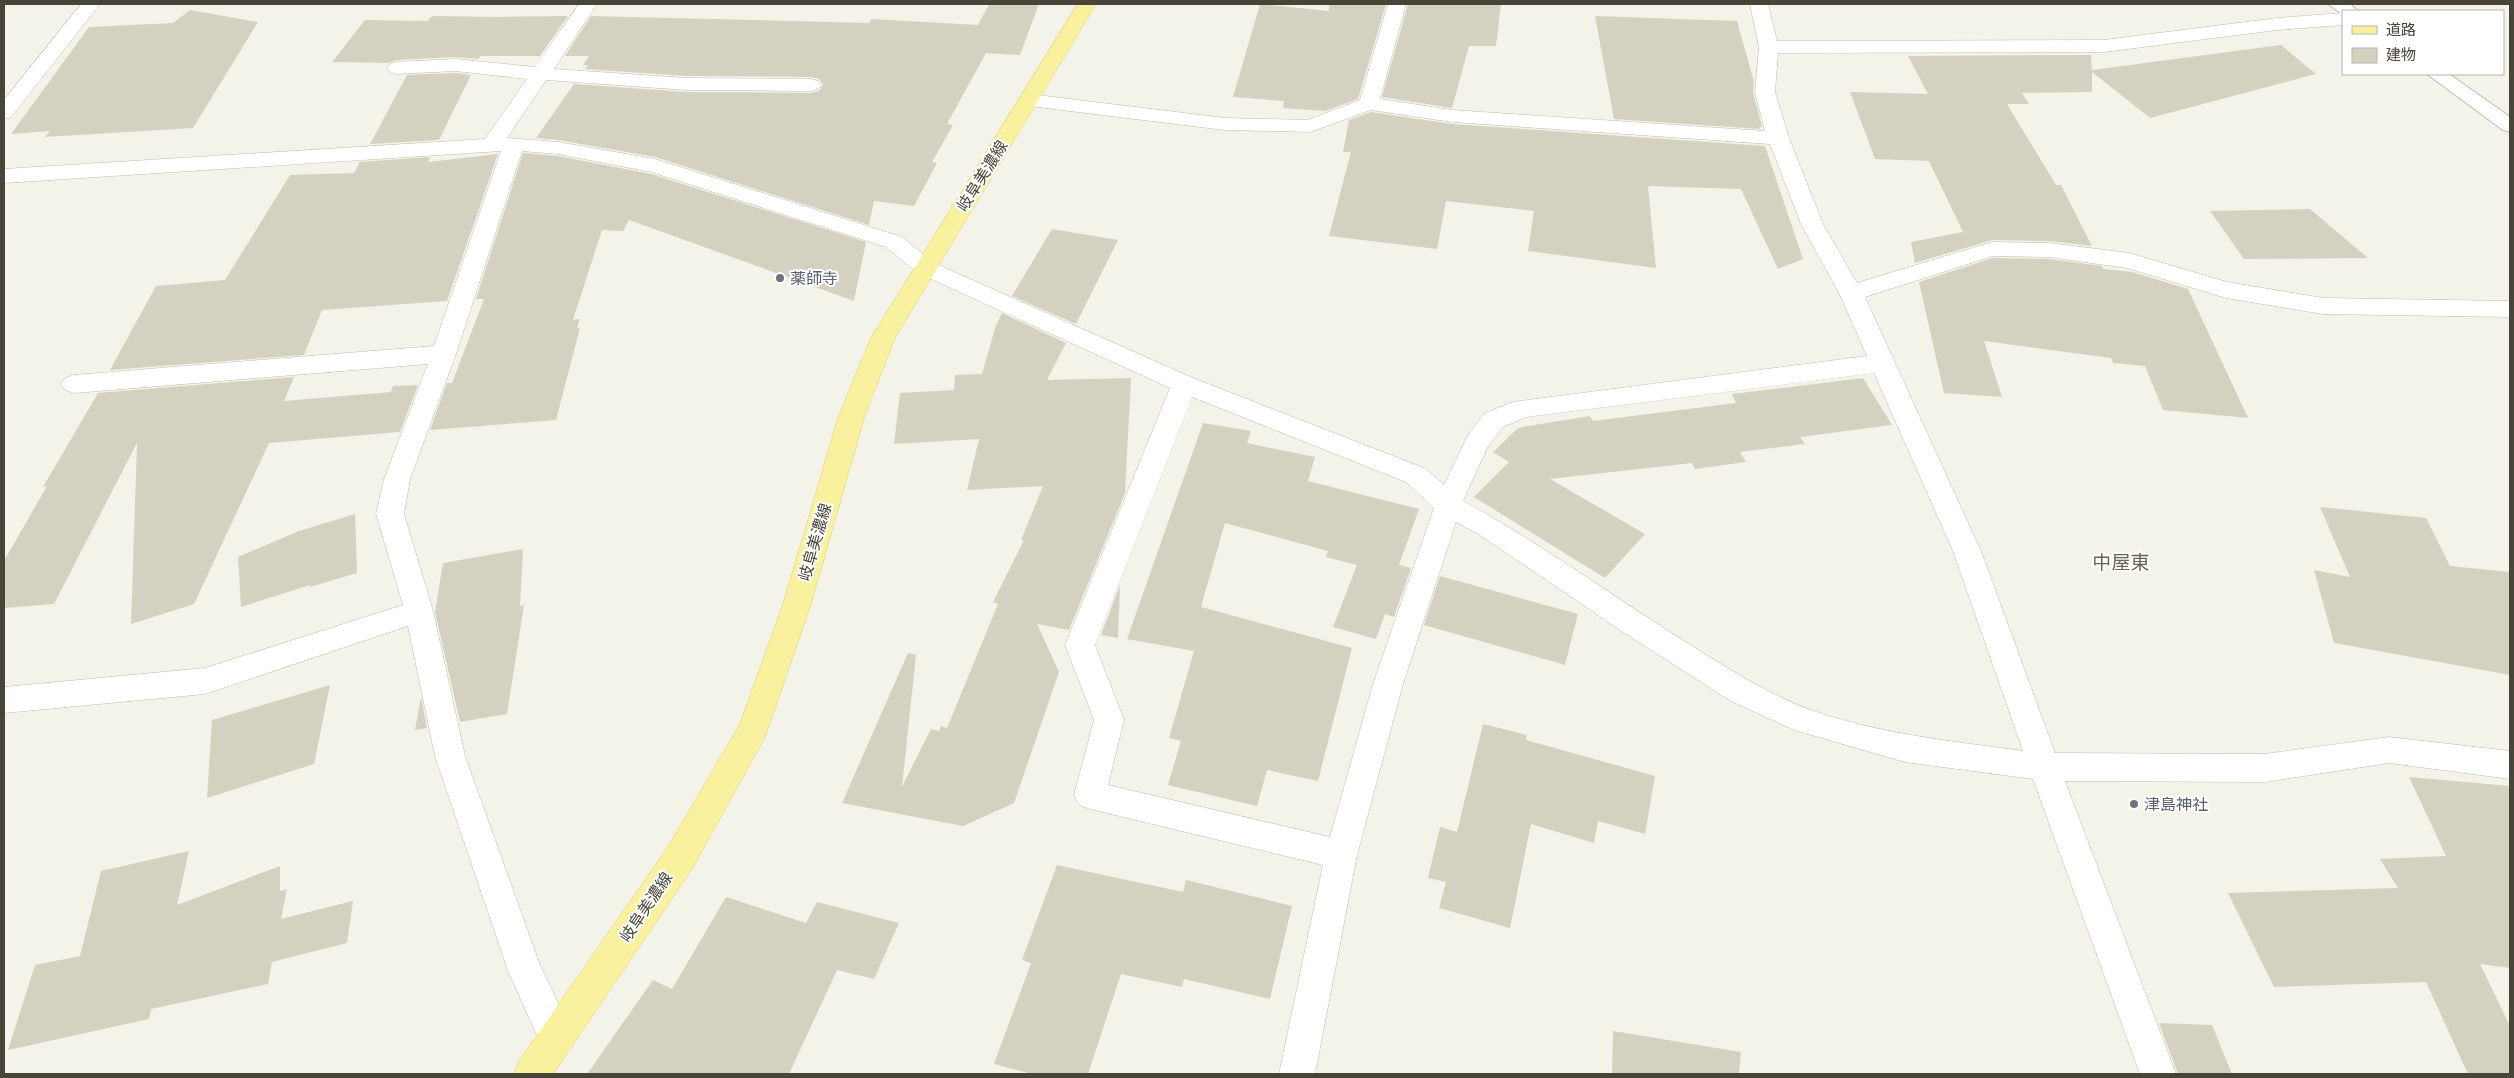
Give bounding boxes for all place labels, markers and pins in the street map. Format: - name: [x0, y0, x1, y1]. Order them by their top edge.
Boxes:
- place label: 薬師寺: [790, 269, 838, 288]
- marker: 薬師寺: [774, 272, 786, 284]
- place label: 津島神社: [2144, 795, 2208, 814]
- marker: 津島神社: [2128, 798, 2140, 810]

